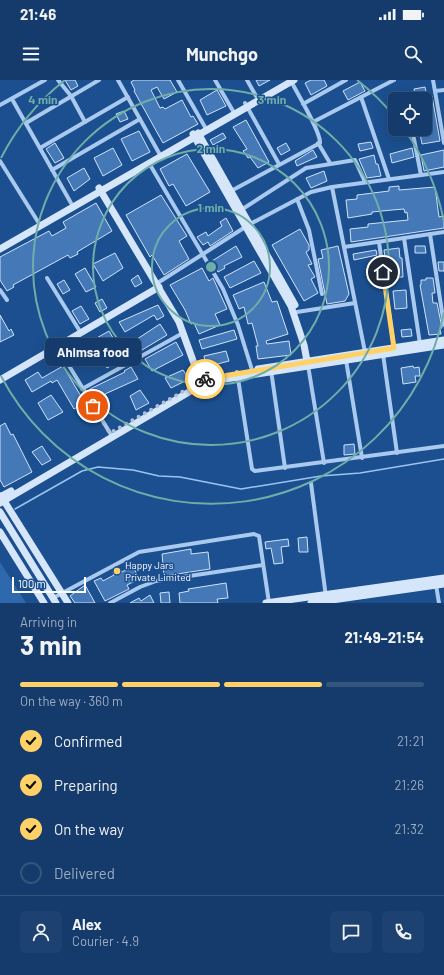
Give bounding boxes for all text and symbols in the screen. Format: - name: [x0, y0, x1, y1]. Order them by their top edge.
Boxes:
- text: 21:46: [20, 5, 56, 23]
- icon: menu: [20, 43, 42, 65]
- text: Munchgo: [186, 43, 258, 65]
- icon: search: [402, 43, 424, 65]
- text: 4 min: [28, 92, 58, 106]
- text: 3 min: [258, 92, 286, 106]
- map controls: [388, 92, 432, 136]
- button: locate: [388, 92, 432, 136]
- text: 2 min: [197, 141, 225, 155]
- text: 1 min: [198, 200, 224, 214]
- pin: [366, 255, 400, 289]
- centre of rings: [204, 260, 218, 274]
- icon: home: [372, 261, 394, 283]
- callout: Ahimsa food: [45, 338, 141, 366]
- text: Ahimsa food: [57, 344, 129, 360]
- courier: [185, 359, 225, 399]
- icon: bike: [194, 368, 216, 390]
- pin: [76, 389, 110, 423]
- icon: bag: [82, 395, 104, 417]
- place label: Happy Jars Private Limited: [125, 559, 191, 583]
- marker: Happy Jars Private Limited: [112, 566, 122, 576]
- scale bar: [12, 575, 86, 594]
- text: 100 m: [18, 577, 46, 590]
- text: Arriving in: [20, 614, 77, 630]
- text: 21:49–21:54: [344, 628, 424, 646]
- text: 3 min: [20, 629, 82, 660]
- text: On the way · 360 m: [20, 693, 123, 709]
- icon: check: [20, 730, 42, 752]
- text: Confirmed: [54, 732, 122, 750]
- text: 21:21: [397, 733, 424, 749]
- icon: check: [20, 774, 42, 796]
- text: Preparing: [54, 776, 118, 794]
- text: 21:26: [395, 777, 424, 793]
- icon: check: [20, 818, 42, 840]
- text: On the way: [54, 820, 124, 838]
- text: 21:32: [395, 821, 424, 837]
- text: Delivered: [54, 864, 115, 882]
- button: person: [20, 911, 62, 953]
- button: chat: [330, 911, 372, 953]
- button: phone: [382, 911, 424, 953]
- text: Alex: [72, 915, 102, 933]
- text: Courier · 4.9: [72, 933, 139, 949]

